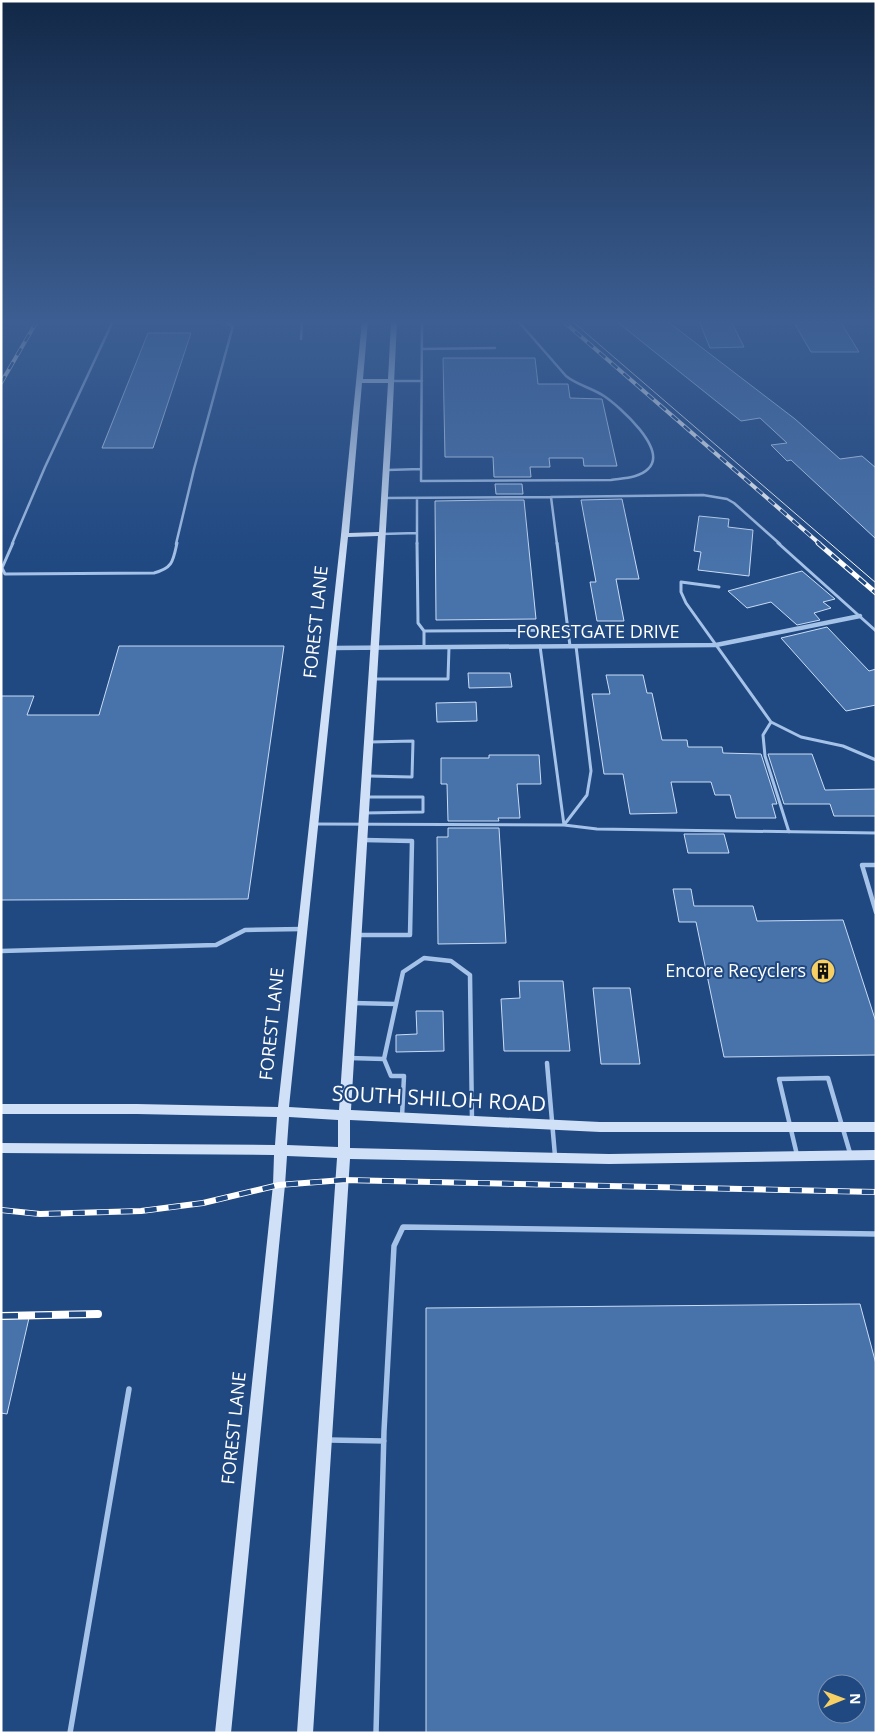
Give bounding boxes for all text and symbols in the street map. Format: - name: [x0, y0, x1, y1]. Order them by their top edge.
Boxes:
- street label: FOREST LANE: [297, 564, 333, 679]
- street label: FORESTGATE DRIVE: [516, 619, 680, 643]
- place label: Encore Recyclers: [665, 958, 806, 982]
- building icon: Encore Recyclers: [810, 958, 836, 984]
- street label: FOREST LANE: [253, 966, 289, 1081]
- street label: SOUTH SHILOH ROAD: [331, 1078, 547, 1118]
- street label: FOREST LANE: [215, 1370, 251, 1485]
- north arrow: [817, 1674, 867, 1724]
- text: N: [846, 1693, 865, 1705]

